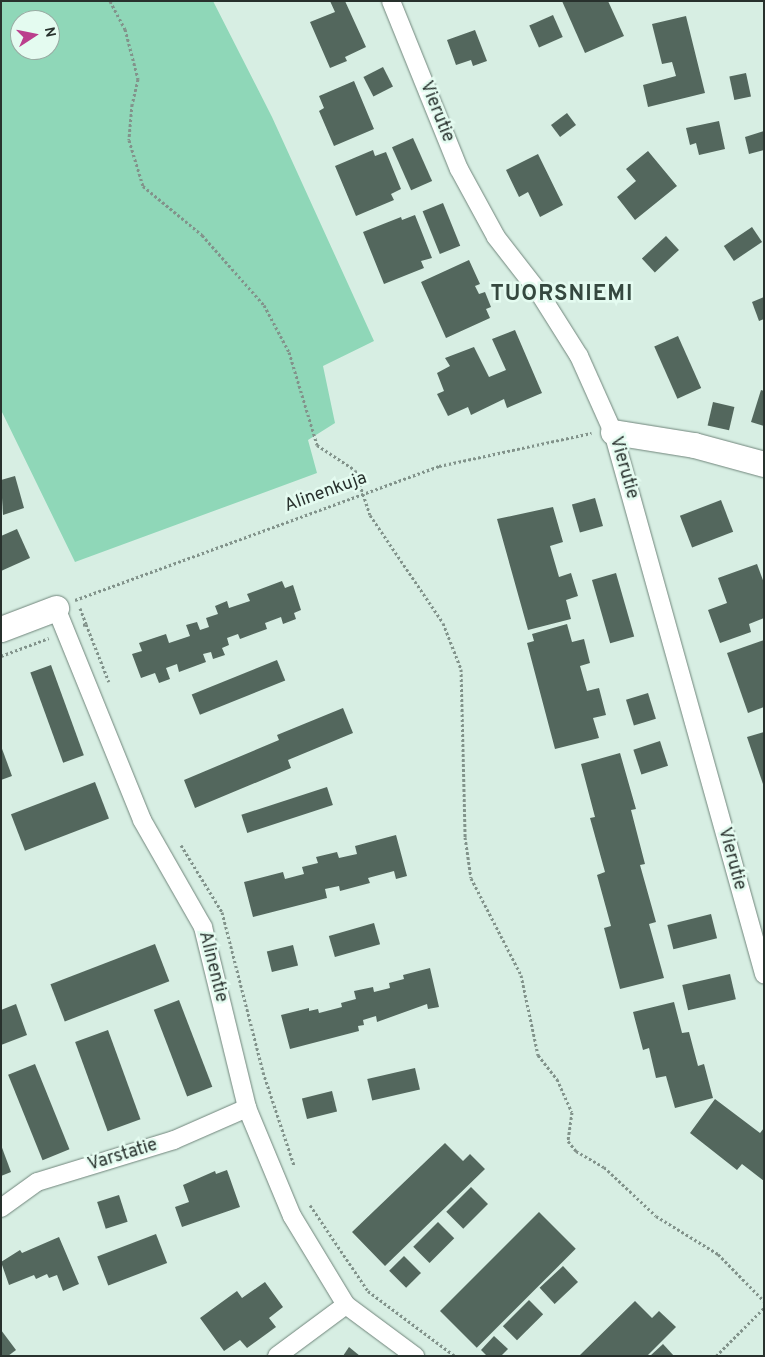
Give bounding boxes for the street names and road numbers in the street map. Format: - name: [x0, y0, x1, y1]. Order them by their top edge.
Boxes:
- street label: Vierutie: [414, 78, 458, 146]
- street label: Vierutie: [604, 434, 642, 502]
- street label: Alinenkuja: [282, 468, 370, 518]
- street label: Vierutie: [712, 825, 750, 893]
- street label: Alinentie: [193, 929, 231, 1005]
- street label: Varstatie: [86, 1135, 160, 1177]

